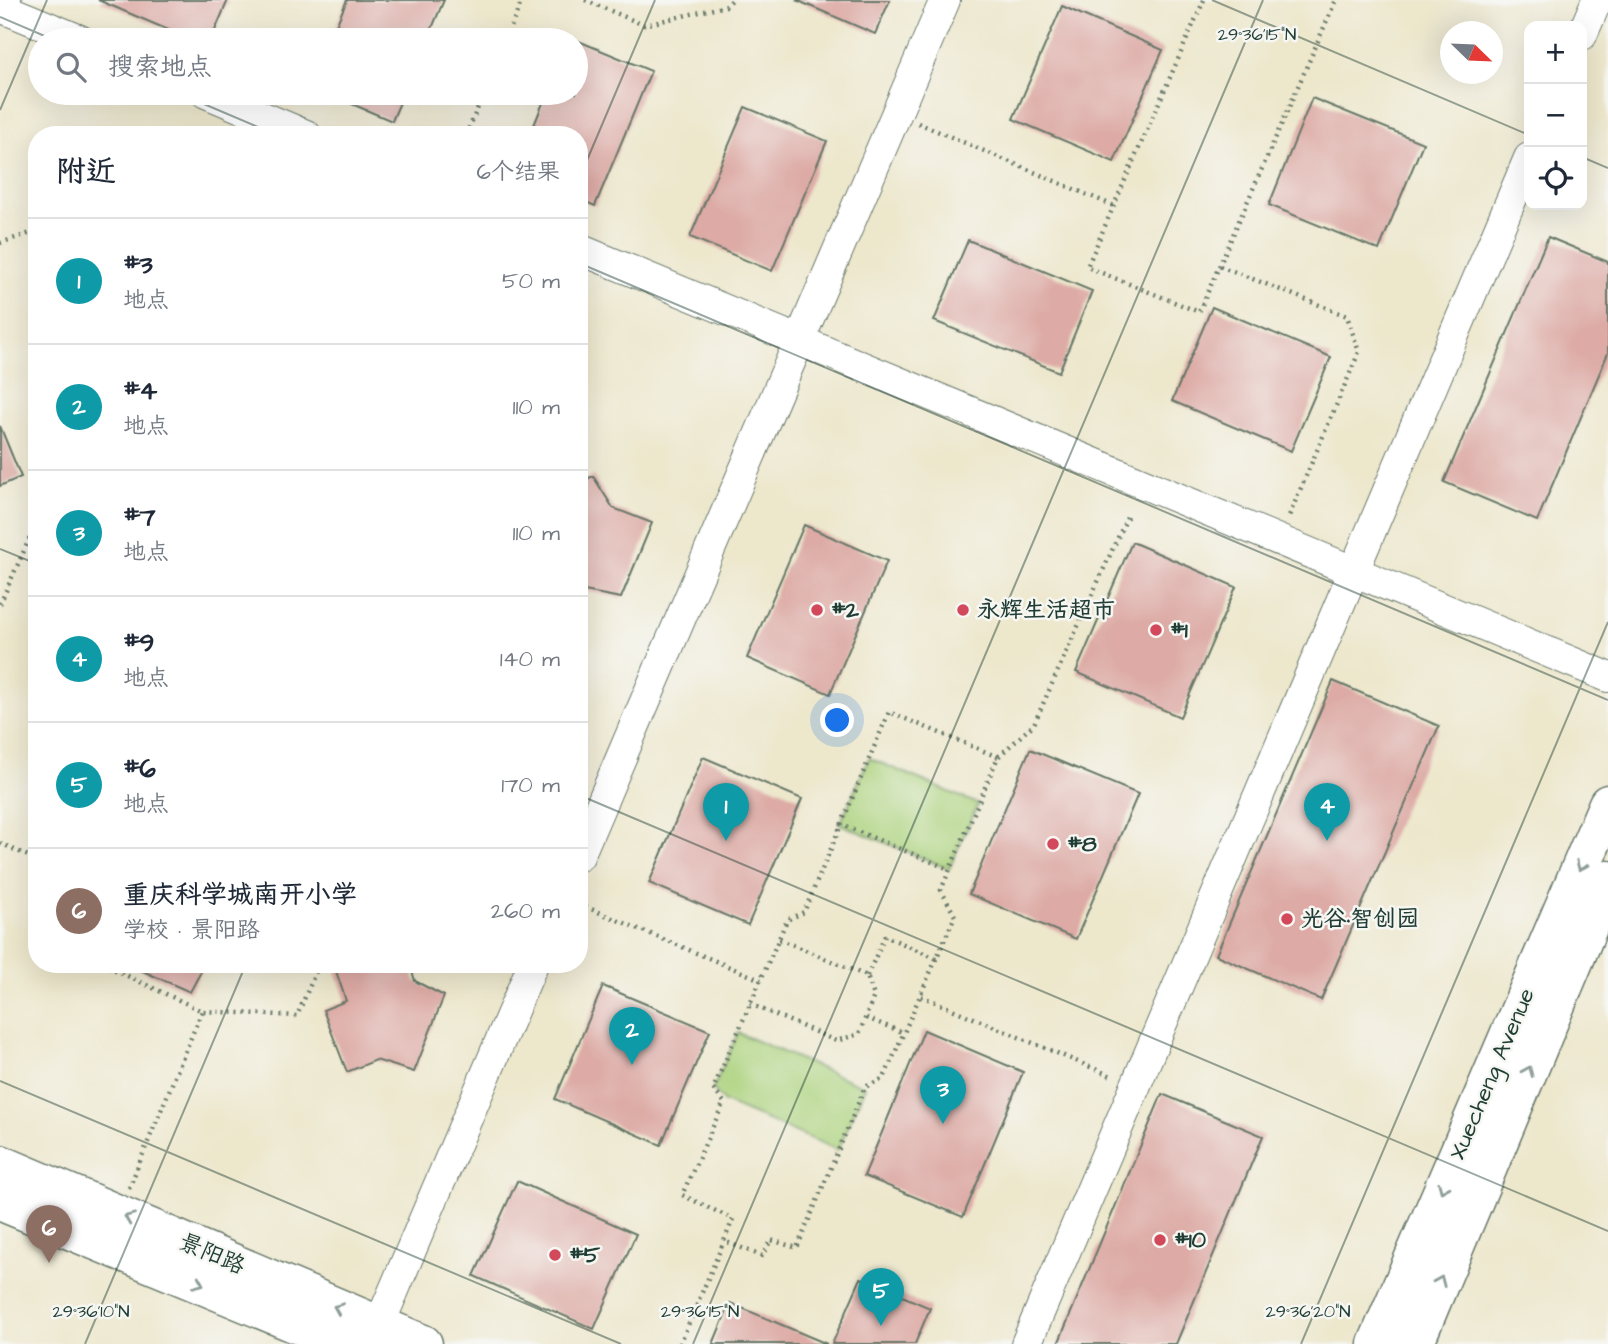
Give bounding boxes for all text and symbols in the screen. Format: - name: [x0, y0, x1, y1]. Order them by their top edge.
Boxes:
- north arrow: [1440, 21, 1503, 84]
- map controls: [1524, 21, 1587, 210]
- button: +: [1524, 21, 1587, 84]
- text: 29°36'15"N: [1218, 22, 1296, 47]
- search box: [28, 28, 588, 105]
- icon: search: [52, 48, 90, 86]
- text: 搜索地点: [108, 49, 212, 85]
- button: −: [1524, 84, 1587, 147]
- button: locate: [1524, 147, 1587, 210]
- text: 附近: [56, 151, 116, 193]
- text: 6个结果: [477, 156, 560, 188]
- text: #3: [123, 247, 153, 283]
- text: 1: [78, 265, 80, 297]
- text: 50 m: [502, 265, 560, 297]
- text: 地点: [123, 284, 169, 316]
- text: #4: [123, 373, 157, 409]
- text: 2: [72, 391, 86, 423]
- text: 110 m: [512, 391, 560, 423]
- text: 地点: [123, 410, 169, 442]
- text: #7: [123, 499, 156, 535]
- text: 3: [73, 517, 85, 549]
- text: 110 m: [512, 517, 560, 549]
- text: 地点: [123, 536, 169, 568]
- place label: #2: [831, 594, 860, 626]
- place label: 永辉生活超市: [977, 594, 1115, 626]
- marker: #2: [809, 602, 825, 618]
- marker: 永辉生活超市: [955, 602, 971, 618]
- place label: #1: [1170, 614, 1188, 646]
- marker: #1: [1148, 622, 1164, 638]
- text: #9: [123, 625, 154, 661]
- text: 4: [71, 643, 87, 675]
- text: 140 m: [500, 643, 560, 675]
- text: 地点: [123, 662, 169, 694]
- your location: [820, 703, 854, 737]
- text: #6: [123, 751, 156, 787]
- text: 5: [71, 769, 87, 801]
- text: 170 m: [501, 769, 560, 801]
- pin: 1: [703, 783, 749, 841]
- pin: 4: [1304, 783, 1350, 841]
- text: 地点: [123, 788, 169, 820]
- place label: #8: [1067, 828, 1097, 860]
- marker: #8: [1045, 836, 1061, 852]
- one-way arrow: [1575, 859, 1589, 872]
- text: 重庆科学城南开小学: [123, 877, 357, 913]
- text: 6: [72, 895, 86, 927]
- text: 260 m: [491, 895, 560, 927]
- place label: 光谷·智创园: [1301, 903, 1419, 935]
- marker: 光谷·智创园: [1279, 911, 1295, 927]
- text: 学校 · 景阳路: [123, 914, 260, 946]
- street label: Xuecheng Avenue: [1441, 983, 1544, 1165]
- pin: 2: [609, 1007, 655, 1065]
- pin: 3: [920, 1066, 966, 1124]
- one-way arrow: [1520, 1066, 1534, 1078]
- one-way arrow: [1438, 1182, 1452, 1194]
- pin: 6: [26, 1205, 72, 1263]
- one-way arrow: [124, 1212, 136, 1226]
- place label: #10: [1174, 1224, 1207, 1256]
- street label: 景阳路: [174, 1226, 250, 1282]
- marker: #10: [1152, 1232, 1168, 1248]
- place label: #5: [569, 1239, 601, 1271]
- marker: #5: [547, 1247, 563, 1263]
- pin: 5: [858, 1268, 904, 1326]
- one-way arrow: [192, 1275, 204, 1289]
- one-way arrow: [1432, 1276, 1446, 1288]
- text: 29°36'10"N: [52, 1299, 130, 1324]
- text: 29°36'15"N: [661, 1299, 739, 1324]
- text: 29°36'20"N: [1265, 1299, 1351, 1324]
- one-way arrow: [333, 1302, 345, 1316]

